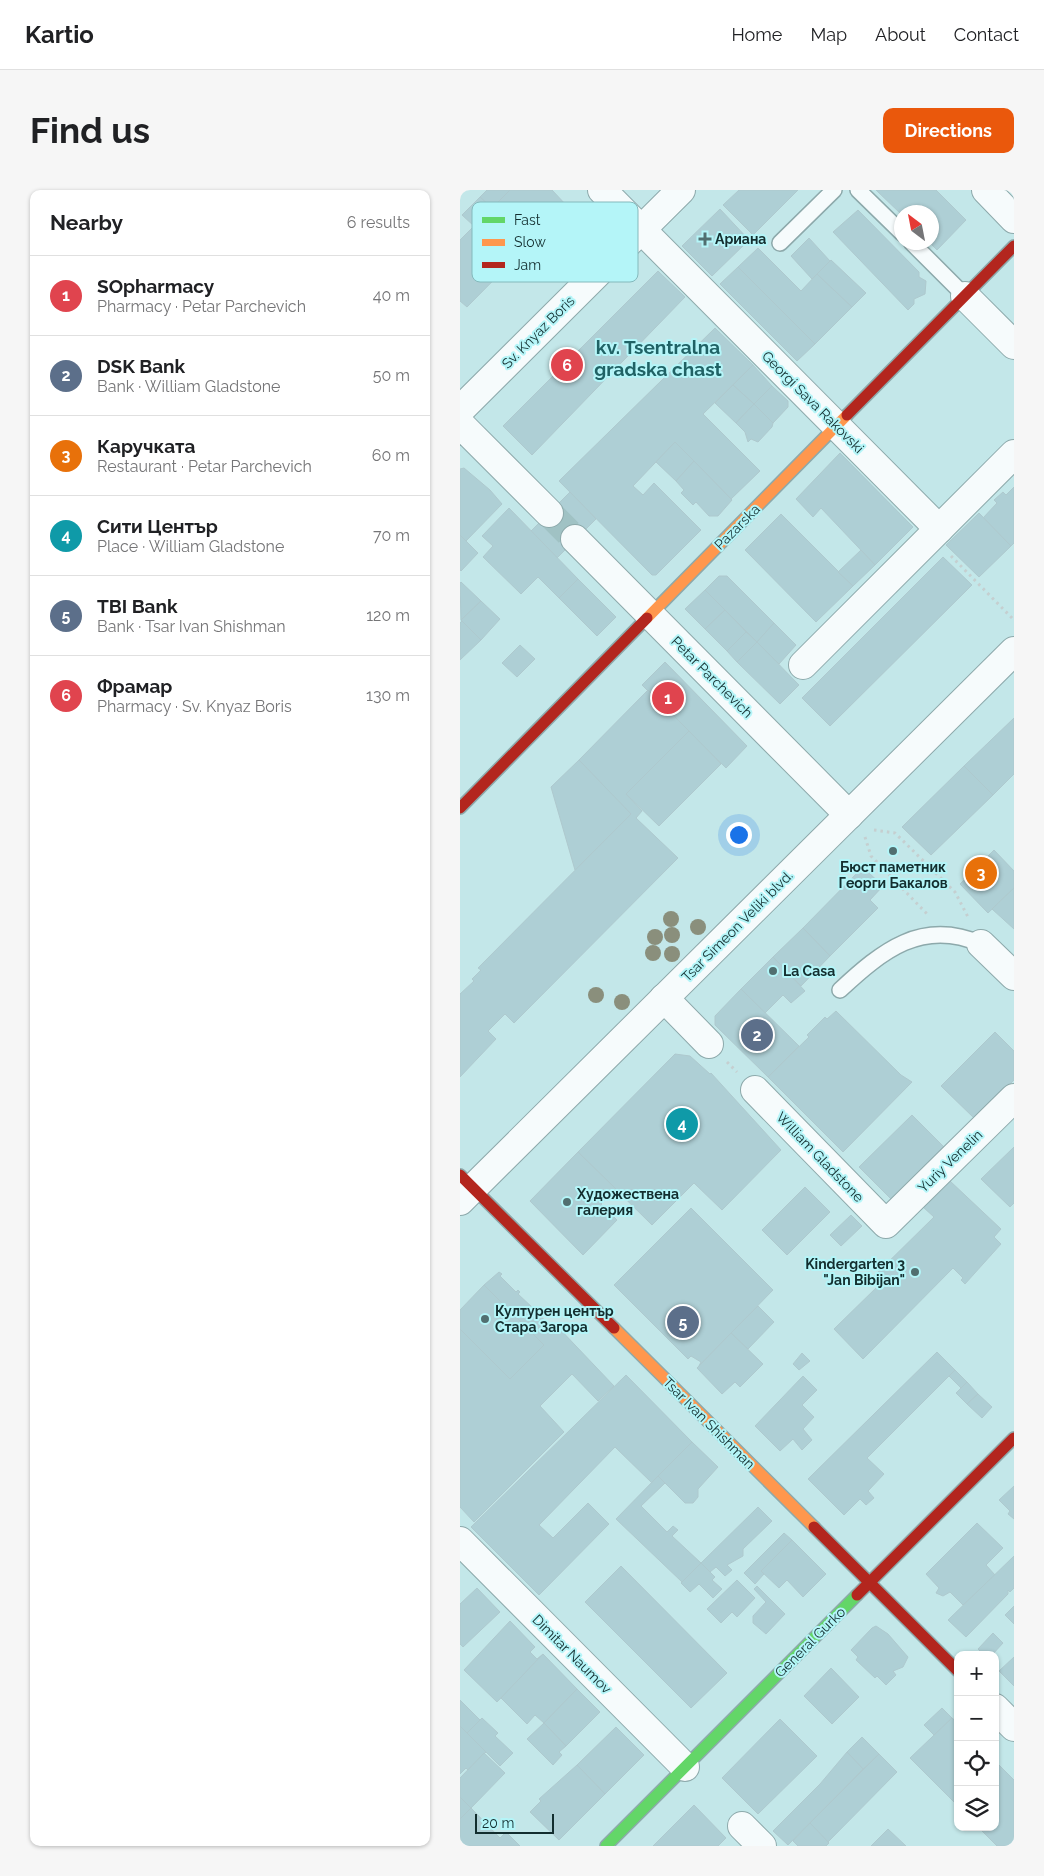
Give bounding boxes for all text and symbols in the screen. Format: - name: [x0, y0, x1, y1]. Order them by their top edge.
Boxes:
- text: Kartio: [25, 20, 94, 49]
- text: Home: [731, 24, 782, 45]
- text: Map: [810, 24, 847, 45]
- text: About: [875, 24, 926, 45]
- text: Contact: [954, 24, 1019, 45]
- button: Directions: [883, 108, 1014, 153]
- text: Find us: [30, 110, 150, 151]
- legend: [472, 202, 638, 282]
- north arrow: [894, 205, 939, 250]
- text: Nearby: [50, 210, 123, 235]
- text: Fast: [514, 212, 541, 228]
- text: 6 results: [347, 213, 410, 232]
- place label: Ариана: [715, 231, 766, 247]
- marker: Ариана: [699, 233, 711, 245]
- text: Slow: [514, 234, 546, 250]
- text: Jam: [514, 257, 541, 273]
- text: SOpharmacy: [97, 275, 214, 297]
- text: 1: [62, 286, 70, 305]
- text: 40 m: [373, 286, 410, 305]
- street label: Sv. Knyaz Boris: [498, 292, 578, 372]
- text: Pharmacy · Petar Parchevich: [97, 297, 306, 316]
- district label: kv. Tsentralna gradska chast: [594, 336, 722, 380]
- pin: 6: [551, 346, 583, 384]
- street label: Georgi Sava Rakovski: [759, 348, 867, 456]
- text: DSK Bank: [97, 355, 185, 377]
- text: 2: [61, 366, 71, 385]
- text: 50 m: [373, 366, 410, 385]
- text: Bank · William Gladstone: [97, 377, 280, 396]
- text: Каручката: [97, 435, 195, 457]
- text: 3: [62, 446, 70, 465]
- text: 60 m: [372, 446, 410, 465]
- text: Restaurant · Petar Parchevich: [97, 457, 312, 476]
- street label: Pazarska: [711, 501, 763, 553]
- text: Сити Център: [97, 515, 218, 537]
- text: 4: [61, 526, 71, 545]
- text: 70 m: [373, 526, 410, 545]
- text: Place · William Gladstone: [97, 537, 284, 556]
- text: TBI Bank: [97, 595, 178, 617]
- text: 5: [62, 606, 70, 625]
- text: 120 m: [366, 606, 410, 625]
- text: Bank · Tsar Ivan Shishman: [97, 617, 286, 636]
- street label: Petar Parchevich: [668, 633, 756, 721]
- text: Фрамар: [97, 675, 172, 697]
- pin: 1: [652, 679, 684, 717]
- text: 6: [61, 686, 71, 705]
- text: 130 m: [366, 686, 410, 705]
- text: Pharmacy · Sv. Knyaz Boris: [97, 697, 292, 716]
- your location: [726, 822, 752, 848]
- marker: Бюст паметник Георги Бакалов: [887, 845, 899, 857]
- pin: 3: [965, 854, 997, 892]
- place label: Бюст паметник Георги Бакалов: [838, 859, 948, 891]
- street label: Tsar Simeon Veliki blvd.: [678, 867, 796, 985]
- place label: La Casa: [783, 963, 835, 979]
- marker: La Casa: [767, 965, 779, 977]
- pin: 2: [741, 1016, 773, 1054]
- pin: 4: [666, 1105, 698, 1143]
- street label: William Gladstone: [773, 1109, 867, 1205]
- street label: Yuriy Venelin: [915, 1126, 985, 1196]
- place label: Художествена галерия: [576, 1186, 679, 1218]
- marker: Художествена галерия: [561, 1196, 573, 1208]
- place label: Kindergarten 3 "Jan Bibijan": [805, 1256, 905, 1288]
- marker: Kindergarten 3 "Jan Bibijan": [909, 1266, 921, 1278]
- place label: Културен център Стара Загора: [495, 1303, 614, 1335]
- pin: 5: [667, 1303, 699, 1341]
- marker: Културен център Стара Загора: [479, 1313, 491, 1325]
- street label: Tsar Ivan Shishman: [660, 1374, 758, 1472]
- street label: General Gurko: [772, 1604, 848, 1680]
- street label: Dimitar Naumov: [529, 1611, 615, 1697]
- map controls: [954, 1651, 999, 1831]
- button: +: [954, 1651, 999, 1696]
- button: −: [954, 1696, 999, 1741]
- button: locate: [954, 1741, 999, 1786]
- button: layers: [954, 1786, 999, 1831]
- scale bar: [475, 1811, 554, 1834]
- text: 20 m: [482, 1815, 514, 1831]

